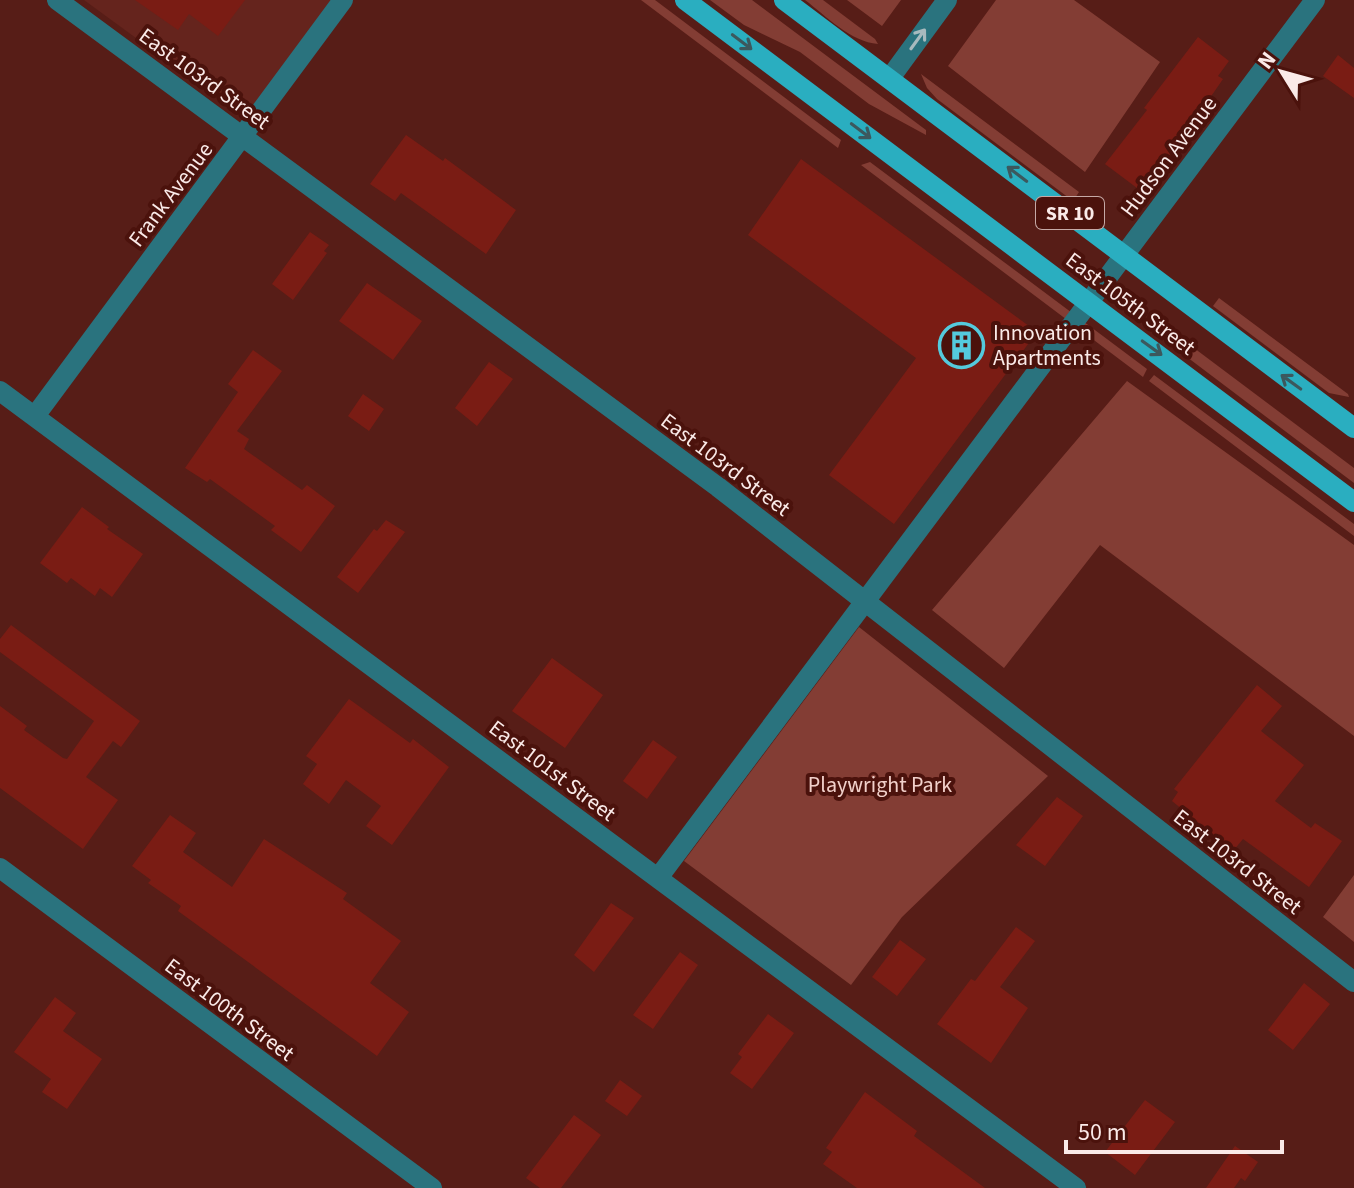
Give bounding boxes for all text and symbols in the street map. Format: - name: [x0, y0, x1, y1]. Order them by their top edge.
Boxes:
- street label: East 103rd Street: [132, 20, 277, 138]
- one-way arrow: [910, 29, 927, 50]
- north arrow: [1242, 32, 1322, 112]
- one-way arrow: [730, 34, 752, 51]
- text: N: [1250, 45, 1284, 76]
- street label: Hudson Avenue: [1113, 89, 1225, 224]
- one-way arrow: [849, 123, 871, 140]
- street label: Frank Avenue: [121, 135, 221, 254]
- one-way arrow: [1007, 166, 1028, 183]
- road number: SR 10: [1036, 197, 1104, 229]
- street label: East 105th Street: [1059, 244, 1202, 364]
- place label: Innovation Apartments: [993, 317, 1101, 374]
- building icon: Innovation Apartments: [938, 321, 986, 369]
- one-way arrow: [1141, 340, 1162, 357]
- one-way arrow: [1281, 374, 1303, 390]
- street label: East 103rd Street: [654, 405, 797, 525]
- street label: East 101st Street: [482, 712, 623, 830]
- park label: Playwright Park: [808, 769, 952, 801]
- street label: East 103rd Street: [1166, 801, 1309, 923]
- street label: East 100th Street: [158, 950, 301, 1070]
- scale bar: [1066, 1104, 1282, 1154]
- text: 50 m: [1078, 1115, 1127, 1150]

